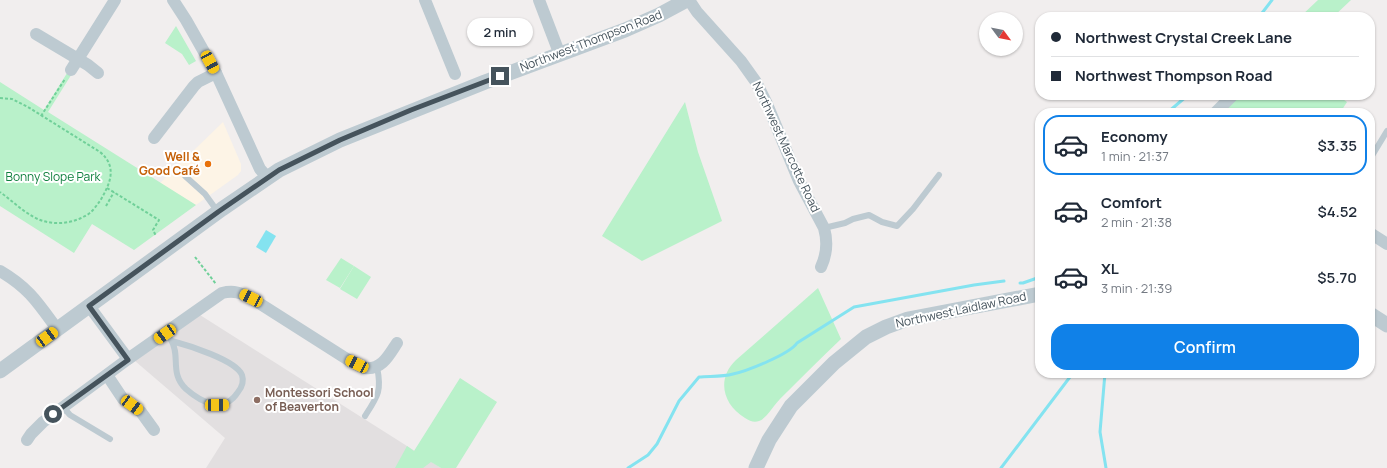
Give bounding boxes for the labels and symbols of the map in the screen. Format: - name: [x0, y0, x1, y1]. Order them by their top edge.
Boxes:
- street label: Northwest Thompson Road: [517, 6, 664, 76]
- north arrow: [979, 12, 1023, 56]
- callout: 2 min: [467, 18, 533, 46]
- car: [199, 49, 221, 75]
- route end: [491, 67, 509, 85]
- street label: Northwest Marcotte Road: [749, 79, 824, 215]
- place label: Well & Good Café: [139, 148, 200, 179]
- marker: Well & Good Café: [203, 159, 213, 169]
- park label: Bonny Slope Park: [6, 168, 102, 185]
- car: [238, 287, 264, 309]
- street label: Northwest Laidlaw Road: [894, 287, 1028, 332]
- car: [152, 322, 178, 346]
- car: [34, 325, 60, 349]
- car: [344, 353, 370, 375]
- place label: Montessori School of Beaverton: [265, 384, 374, 415]
- car: [119, 393, 145, 417]
- marker: Montessori School of Beaverton: [252, 395, 262, 405]
- car: [205, 399, 229, 411]
- route start: [44, 405, 62, 423]

